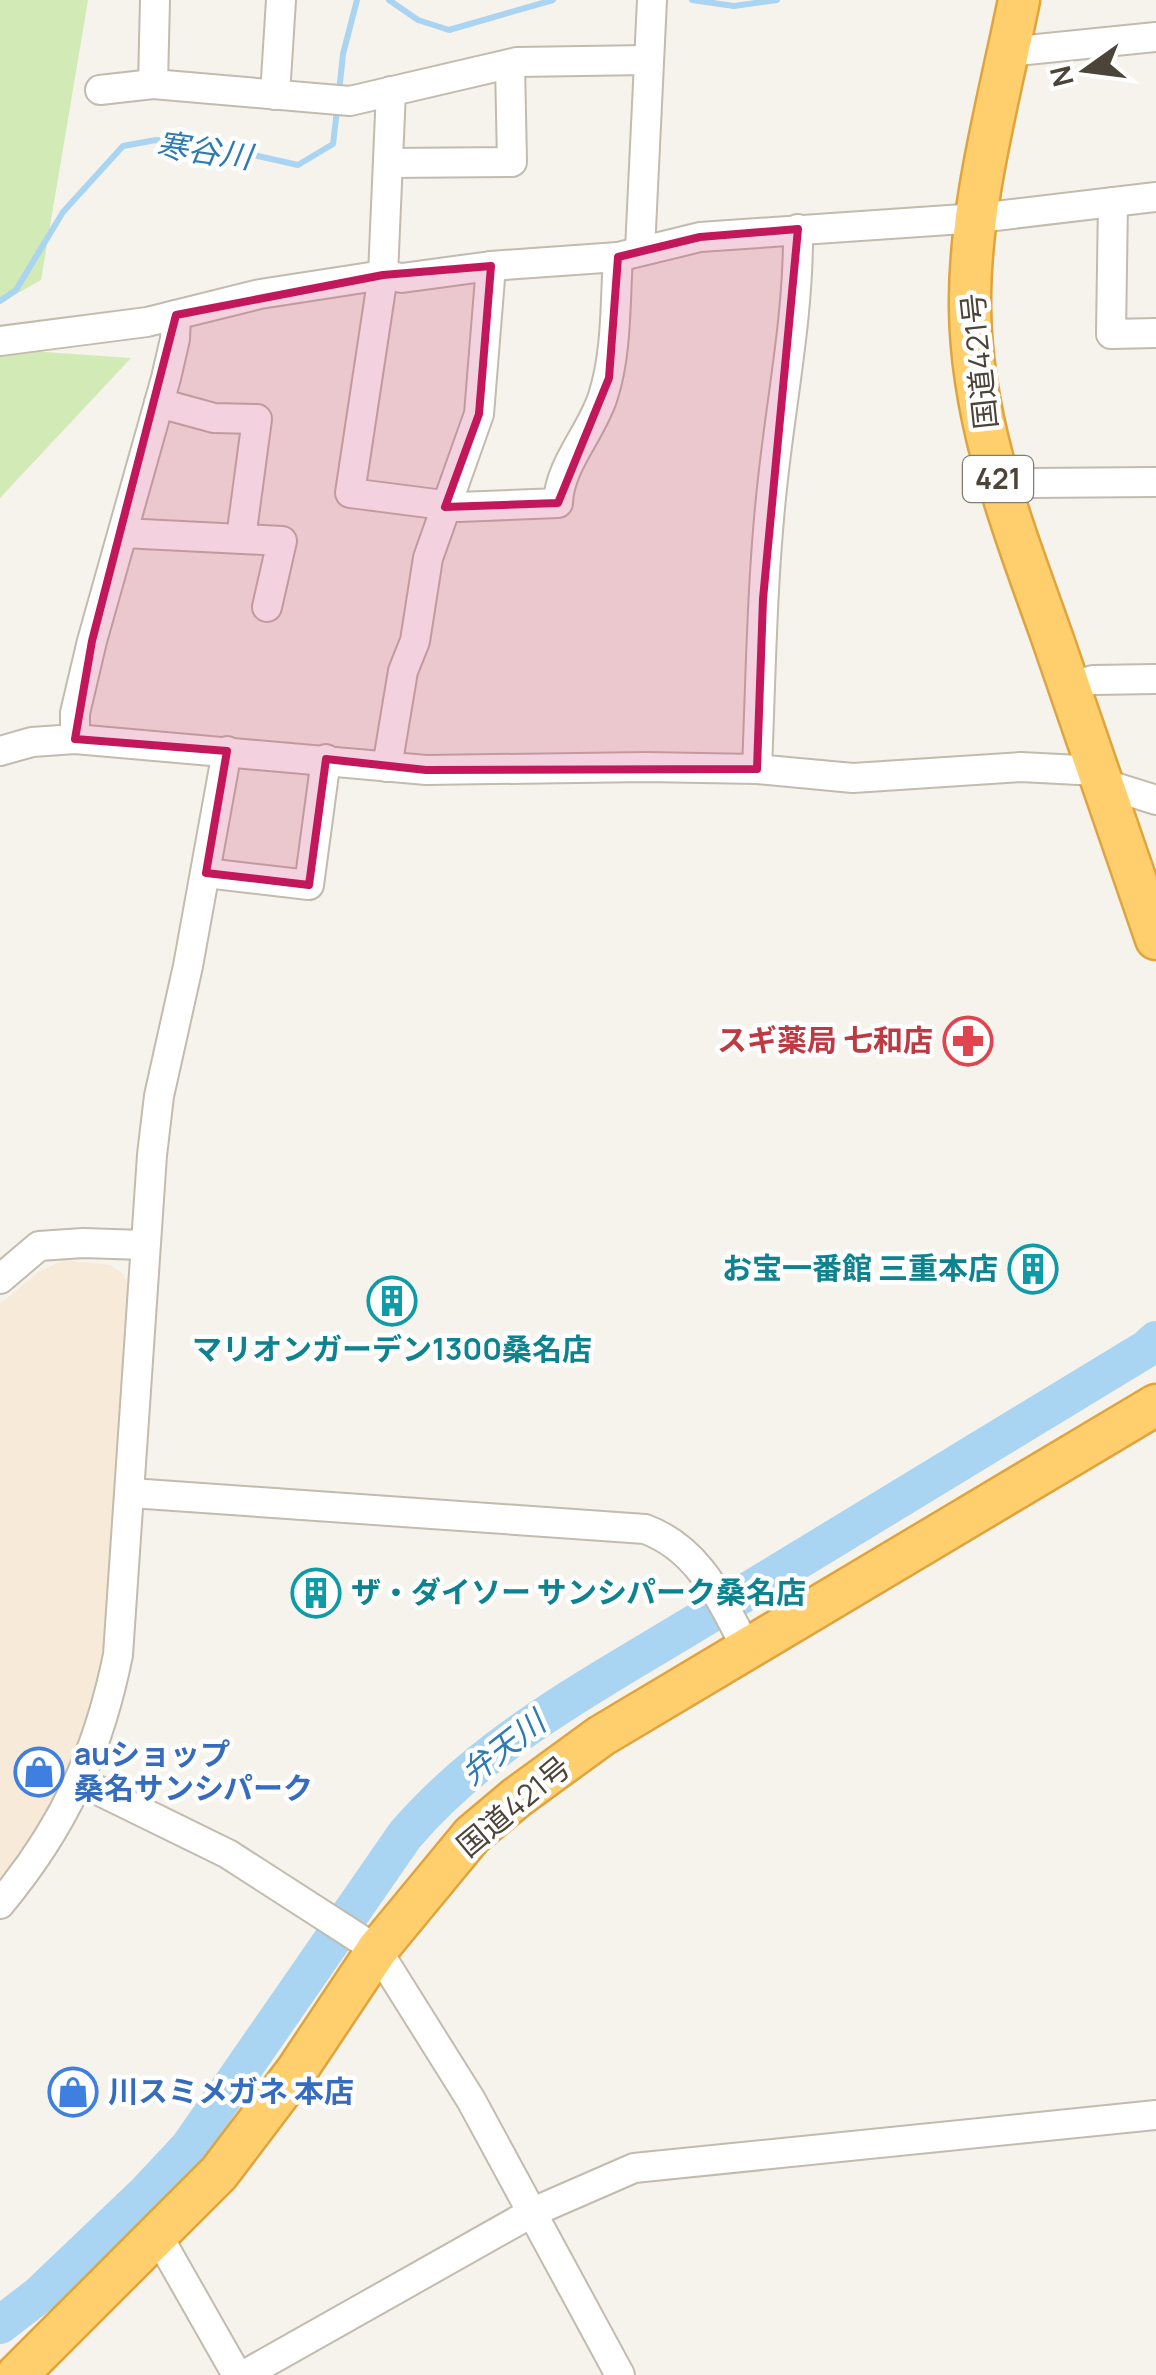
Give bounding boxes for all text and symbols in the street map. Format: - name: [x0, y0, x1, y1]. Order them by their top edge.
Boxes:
- north arrow: [1036, 20, 1136, 120]
- text: N: [1040, 62, 1082, 91]
- water label: 寒谷川: [154, 122, 258, 179]
- street label: 国道421号: [951, 291, 1006, 431]
- road number: 421: [963, 456, 1033, 502]
- pharmacy icon: スギ薬局 七和店: [942, 1015, 994, 1067]
- place label: スギ薬局 七和店: [717, 1019, 933, 1060]
- building icon: お宝一番館 三重本店: [1007, 1243, 1059, 1295]
- place label: お宝一番館 三重本店: [722, 1247, 998, 1288]
- building icon: マリオンガーデン1300桑名店: [366, 1275, 418, 1327]
- place label: マリオンガーデン1300桑名店: [192, 1328, 592, 1369]
- building icon: ザ・ダイソー サンシパーク桑名店: [290, 1567, 342, 1619]
- place label: ザ・ダイソー サンシパーク桑名店: [351, 1571, 806, 1612]
- water label: 弁天川: [451, 1698, 556, 1794]
- place label: auショップ 桑名サンシパーク: [74, 1733, 313, 1808]
- shop icon: auショップ 桑名サンシパーク: [13, 1746, 65, 1798]
- street label: 国道421号: [448, 1746, 578, 1865]
- shop icon: 川スミメガネ 本店: [47, 2066, 99, 2118]
- place label: 川スミメガネ 本店: [108, 2070, 354, 2111]

